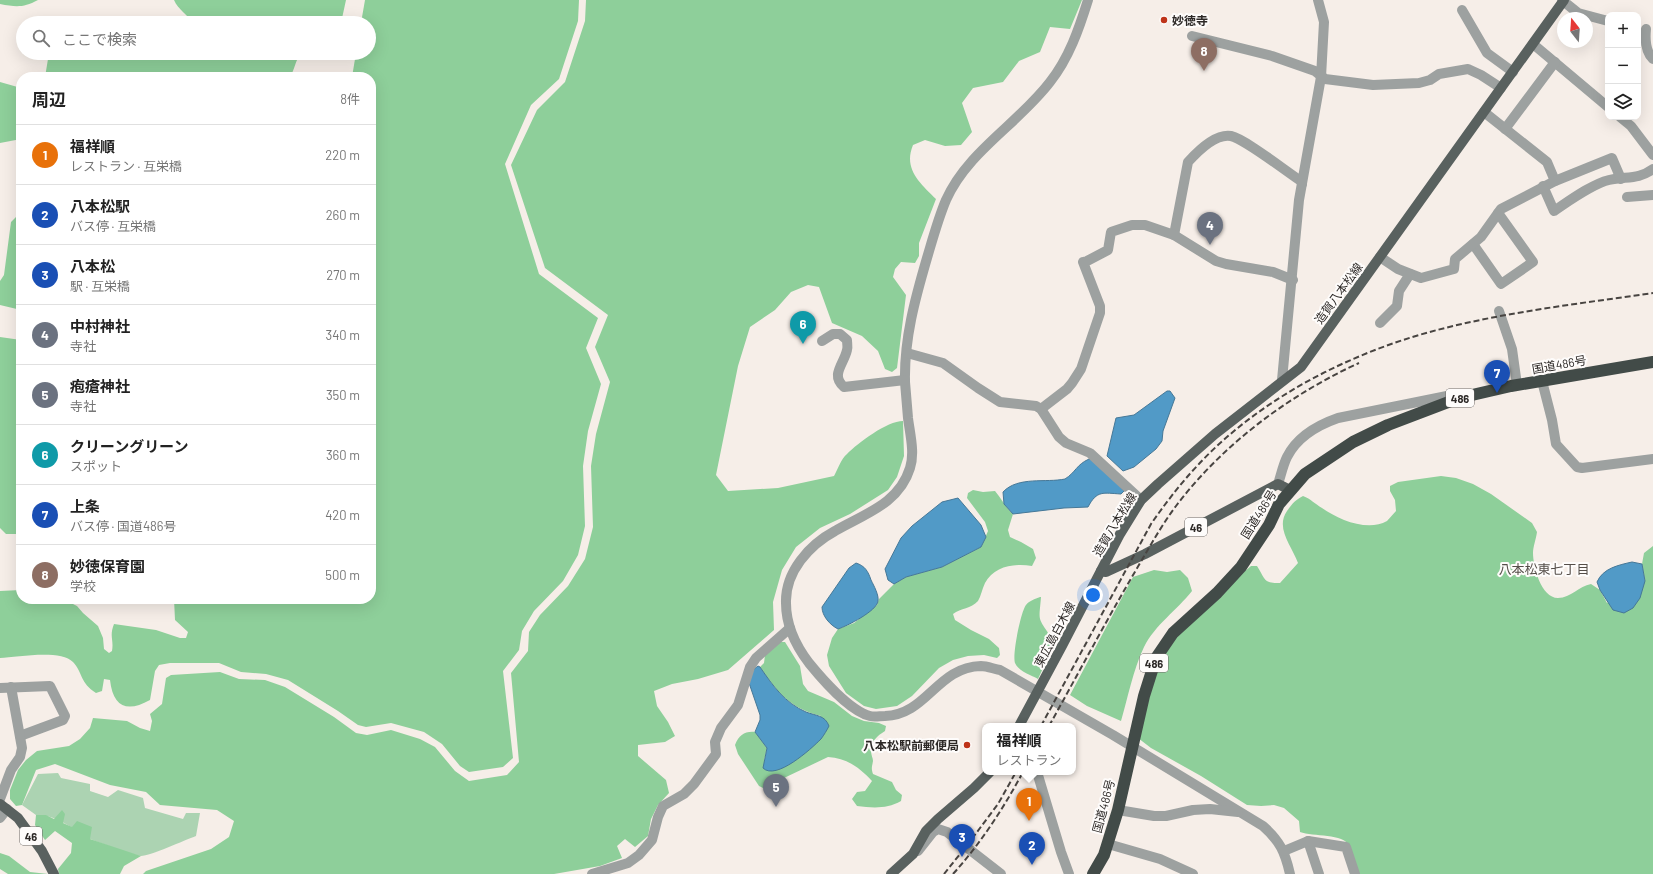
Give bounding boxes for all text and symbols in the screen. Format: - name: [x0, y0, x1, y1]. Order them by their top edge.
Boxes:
- north arrow: [1557, 12, 1593, 48]
- map controls: [1605, 12, 1641, 120]
- button: +: [1605, 12, 1641, 48]
- place label: 妙徳寺: [1172, 13, 1208, 27]
- marker: 妙徳寺: [1159, 15, 1169, 25]
- search box: [16, 16, 376, 60]
- icon: search: [30, 27, 52, 49]
- text: ここで検索: [62, 30, 137, 48]
- pin: 8: [1191, 38, 1217, 71]
- button: −: [1605, 48, 1641, 84]
- button: layers: [1605, 84, 1641, 120]
- text: 周辺: [32, 89, 66, 109]
- text: 8件: [340, 91, 360, 107]
- text: 福祥順: [70, 137, 115, 155]
- text: 1: [43, 147, 47, 163]
- text: 220 m: [325, 147, 360, 163]
- text: レストラン · 互栄橋: [70, 158, 182, 174]
- text: 八本松駅: [70, 197, 130, 215]
- text: 2: [41, 207, 49, 223]
- text: 260 m: [326, 207, 360, 223]
- pin: 4: [1197, 212, 1223, 245]
- text: バス停 · 互栄橋: [70, 218, 156, 234]
- text: 八本松: [70, 257, 115, 275]
- street label: 造賀八本松線: [1311, 260, 1365, 326]
- text: 3: [41, 267, 49, 283]
- text: 270 m: [326, 267, 360, 283]
- text: 駅 · 互栄橋: [70, 278, 130, 294]
- pin: 6: [790, 311, 816, 344]
- text: 中村神社: [70, 317, 130, 335]
- text: 4: [41, 327, 49, 343]
- text: 340 m: [325, 327, 360, 343]
- text: 寺社: [70, 338, 96, 354]
- street label: 国道486号: [1531, 352, 1587, 376]
- pin: 7: [1484, 360, 1510, 393]
- text: 疱瘡神社: [70, 377, 130, 395]
- text: 5: [41, 387, 49, 403]
- text: 350 m: [326, 387, 360, 403]
- road number: 486: [1446, 389, 1474, 407]
- text: 寺社: [70, 398, 96, 414]
- text: クリーングリーン: [70, 437, 189, 455]
- text: 6: [42, 447, 48, 463]
- text: 360 m: [326, 447, 360, 463]
- text: スポット: [70, 458, 122, 474]
- street label: 国道486号: [1237, 487, 1279, 541]
- street label: 造賀八本松線: [1089, 490, 1139, 558]
- text: 上条: [70, 497, 100, 515]
- text: 7: [42, 507, 48, 523]
- text: 420 m: [325, 507, 360, 523]
- text: バス停 · 国道486号: [70, 518, 177, 534]
- road number: 46: [1185, 518, 1207, 536]
- text: 妙徳保育園: [70, 557, 145, 575]
- district label: 八本松東七丁目: [1498, 561, 1590, 577]
- text: 8: [41, 567, 49, 583]
- text: 500 m: [325, 567, 360, 583]
- text: 学校: [70, 578, 96, 594]
- your location: [1083, 585, 1103, 605]
- street label: 東広島白木線: [1031, 599, 1077, 669]
- road number: 486: [1140, 654, 1168, 672]
- popup: [982, 723, 1076, 775]
- text: 福祥順: [996, 731, 1042, 749]
- place label: 八本松駅前郵便局: [863, 738, 959, 752]
- marker: 八本松駅前郵便局: [962, 740, 972, 750]
- text: レストラン: [996, 752, 1062, 768]
- pin: 5: [763, 774, 789, 807]
- street label: 国道486号: [1089, 778, 1117, 834]
- pin: 1: [1016, 788, 1042, 821]
- pin: 3: [949, 824, 975, 857]
- road number: 46: [20, 827, 42, 845]
- pin: 2: [1019, 832, 1045, 865]

